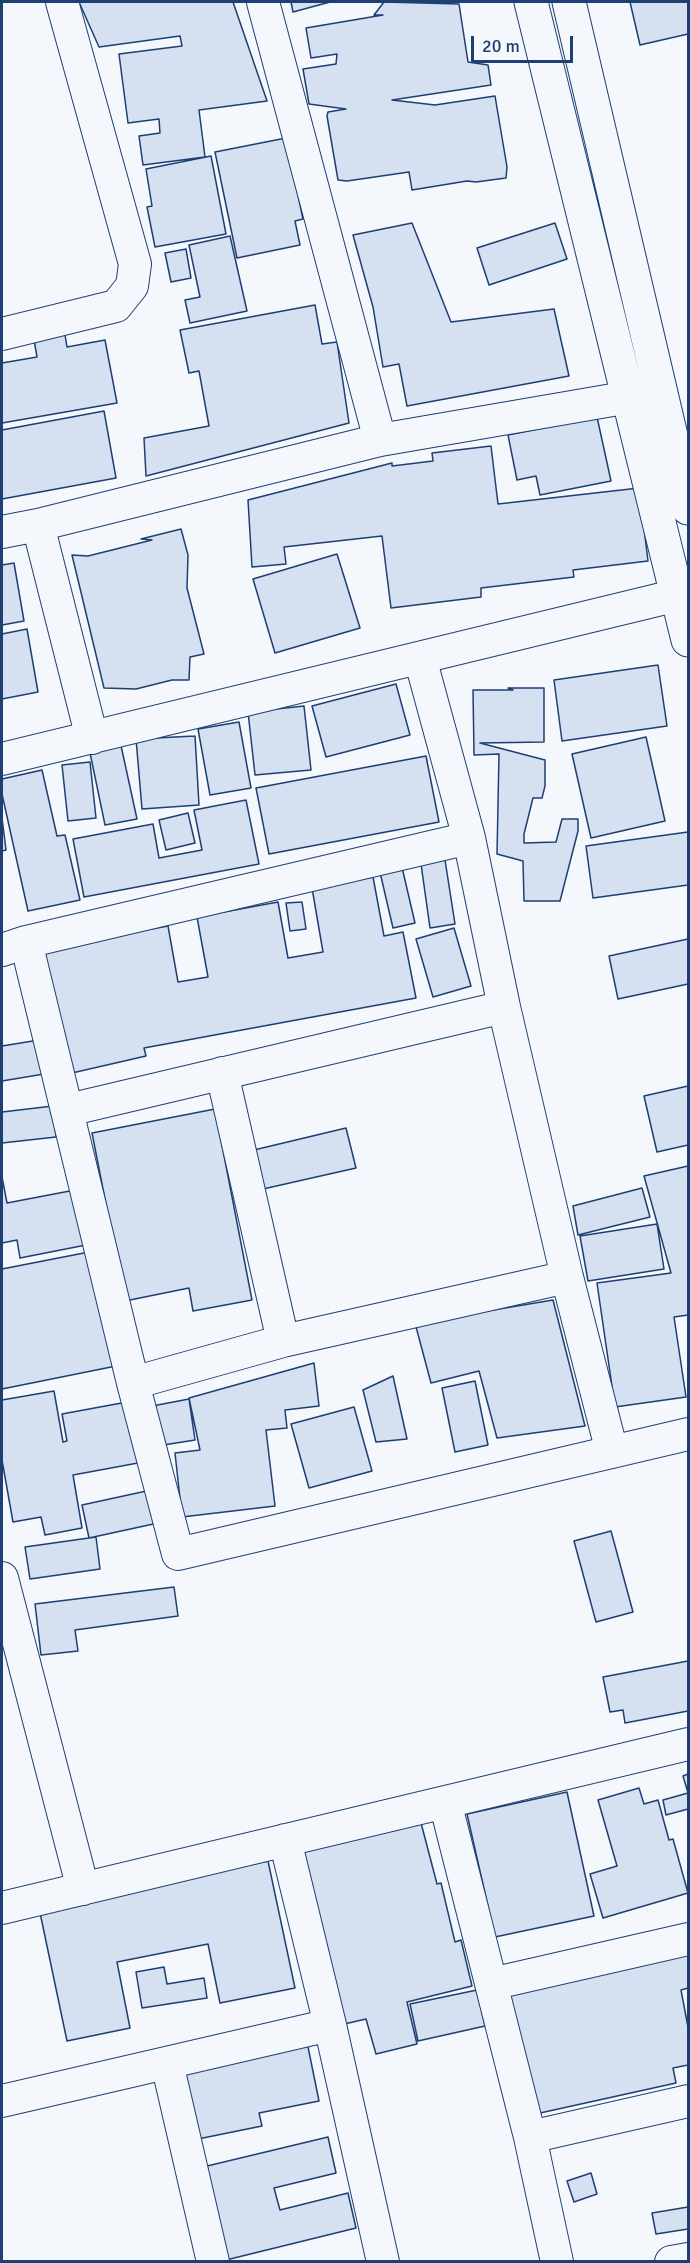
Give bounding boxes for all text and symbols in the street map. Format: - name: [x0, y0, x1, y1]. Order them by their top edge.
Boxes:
- scale bar: [474, 24, 576, 62]
- text: 20 m: [482, 35, 520, 57]

